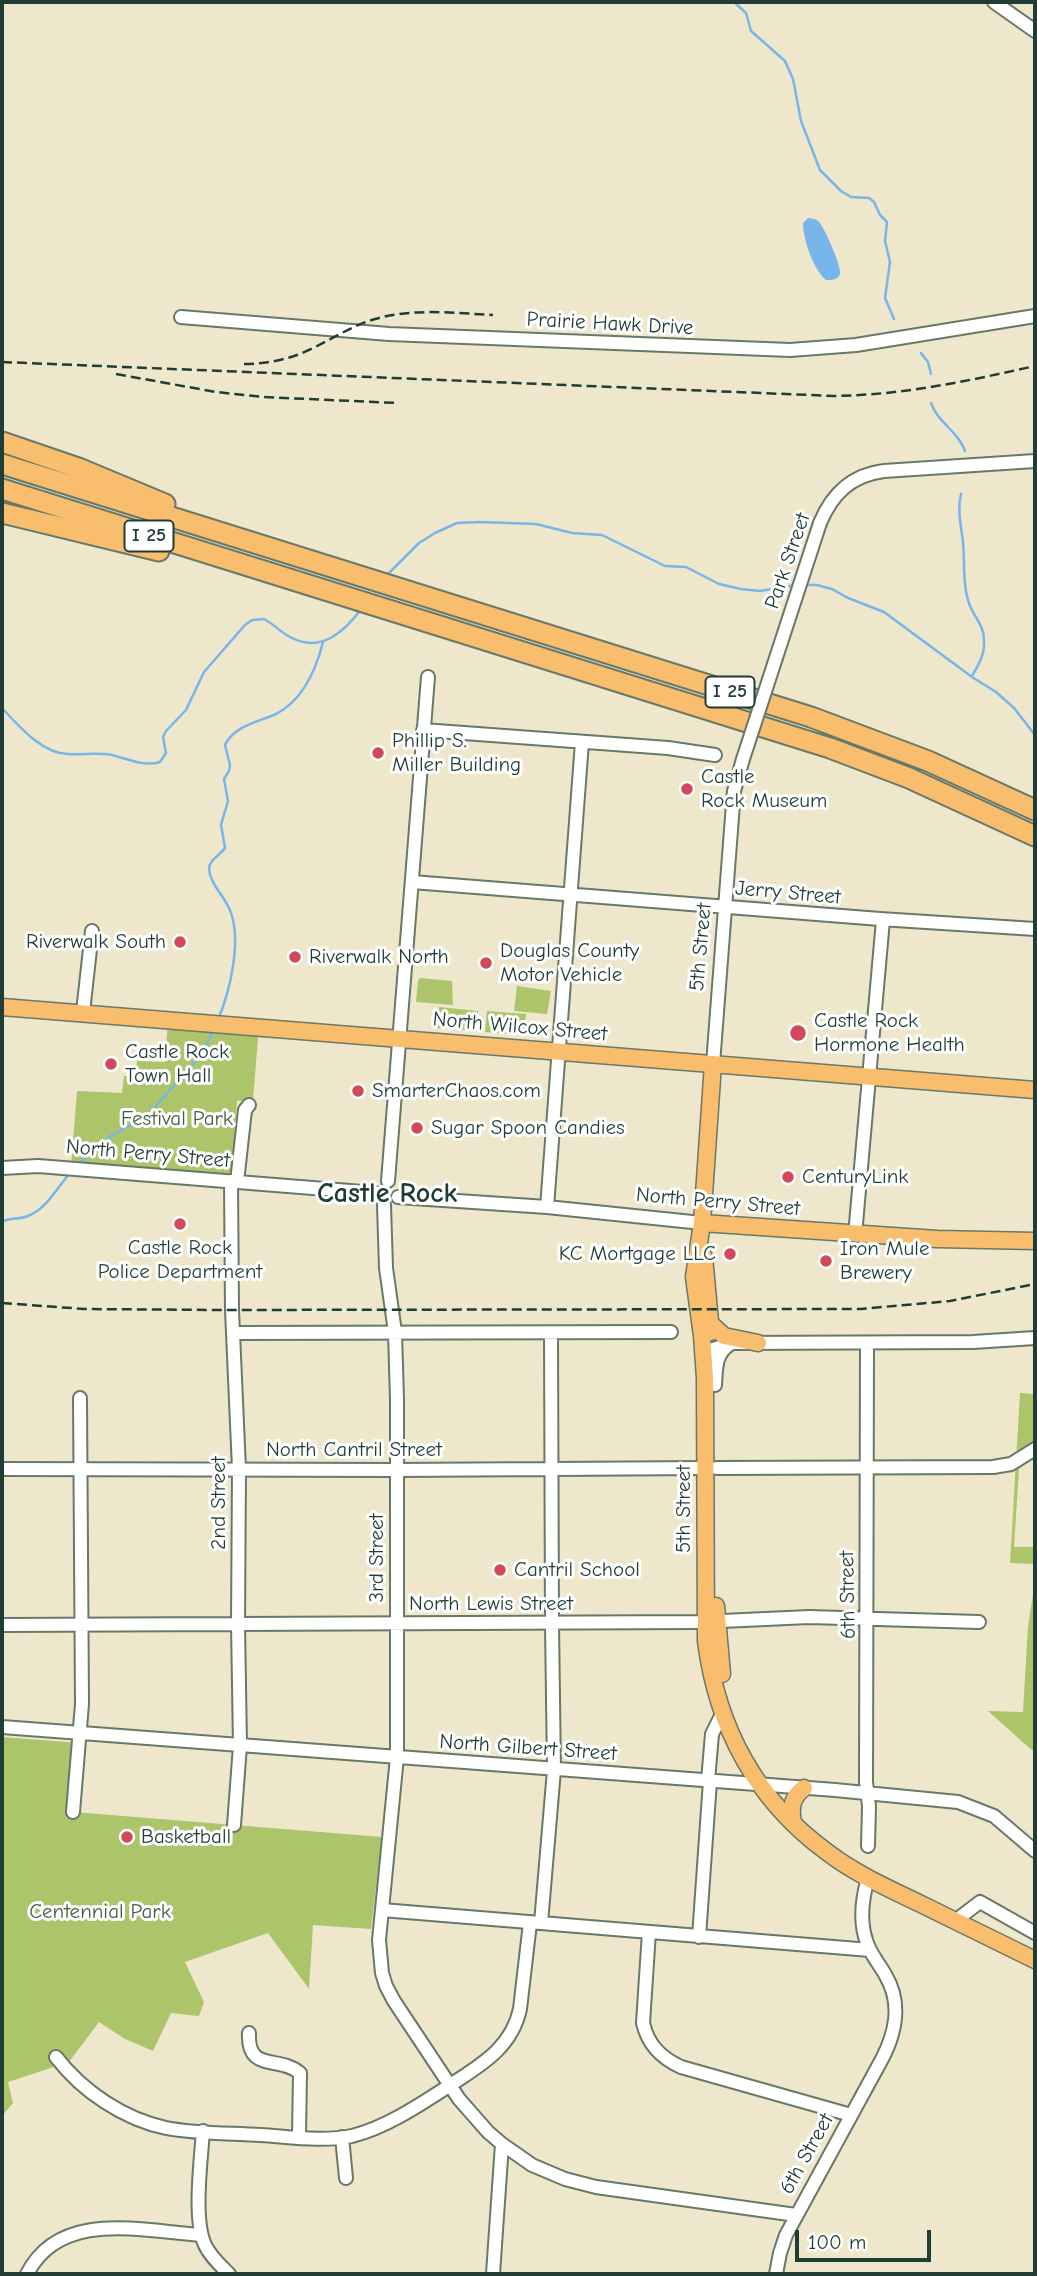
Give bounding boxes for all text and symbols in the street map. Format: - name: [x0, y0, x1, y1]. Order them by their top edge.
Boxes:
- street label: Prairie Hawk Drive: [526, 307, 694, 341]
- street label: Park Street: [760, 510, 816, 612]
- road number: I 25: [124, 520, 174, 552]
- road number: I 25: [706, 677, 754, 708]
- place label: Phillip S. Miller Building: [392, 728, 521, 778]
- marker: Phillip S. Miller Building: [370, 745, 386, 761]
- place label: Castle Rock Museum: [701, 764, 827, 814]
- marker: Castle Rock Museum: [679, 781, 695, 797]
- street label: Jerry Street: [734, 876, 842, 910]
- street label: 5th Street: [685, 902, 717, 992]
- place label: Riverwalk South: [26, 929, 166, 955]
- marker: Riverwalk South: [172, 934, 188, 950]
- place label: Douglas County Motor Vehicle: [500, 938, 639, 988]
- place label: Riverwalk North: [309, 944, 449, 970]
- marker: Riverwalk North: [287, 949, 303, 965]
- marker: Douglas County Motor Vehicle: [478, 955, 494, 971]
- street label: North Wilcox Street: [432, 1007, 608, 1047]
- place label: Castle Rock Hormone Health: [814, 1008, 965, 1058]
- marker: Castle Rock Hormone Health: [788, 1023, 808, 1043]
- place label: Castle Rock Town Hall: [125, 1039, 229, 1089]
- marker: Castle Rock Town Hall: [103, 1056, 119, 1072]
- place label: SmarterChaos.com: [372, 1078, 541, 1104]
- marker: SmarterChaos.com: [350, 1083, 366, 1099]
- park label: Festival Park: [121, 1106, 233, 1132]
- place label: Sugar Spoon Candies: [431, 1115, 625, 1141]
- marker: Sugar Spoon Candies: [409, 1120, 425, 1136]
- street label: North Perry Street: [65, 1134, 231, 1174]
- place label: CenturyLink: [802, 1164, 909, 1190]
- marker: CenturyLink: [780, 1169, 796, 1185]
- district label: Castle Rock: [317, 1177, 457, 1211]
- street label: North Perry Street: [635, 1182, 801, 1222]
- marker: Castle Rock Police Department: [172, 1216, 188, 1232]
- place label: Castle Rock Police Department: [98, 1235, 262, 1285]
- place label: Iron Mule Brewery: [840, 1236, 929, 1286]
- place label: KC Mortgage LLC: [559, 1241, 716, 1267]
- marker: KC Mortgage LLC: [722, 1246, 738, 1262]
- marker: Iron Mule Brewery: [818, 1253, 834, 1269]
- street label: North Cantril Street: [266, 1437, 442, 1463]
- street label: 2nd Street: [206, 1456, 232, 1550]
- street label: 5th Street: [671, 1465, 697, 1553]
- street label: 3rd Street: [364, 1513, 390, 1603]
- street label: 6th Street: [835, 1551, 861, 1639]
- place label: Cantril School: [514, 1557, 640, 1583]
- marker: Cantril School: [492, 1562, 508, 1578]
- street label: North Lewis Street: [409, 1591, 573, 1617]
- street label: North Gilbert Street: [439, 1729, 617, 1767]
- place label: Basketball: [141, 1824, 231, 1850]
- marker: Basketball: [119, 1829, 135, 1845]
- park label: Centennial Park: [29, 1899, 171, 1925]
- street label: 6th Street: [775, 2109, 839, 2199]
- scale bar: [799, 2216, 936, 2260]
- text: 100 m: [808, 2230, 866, 2254]

